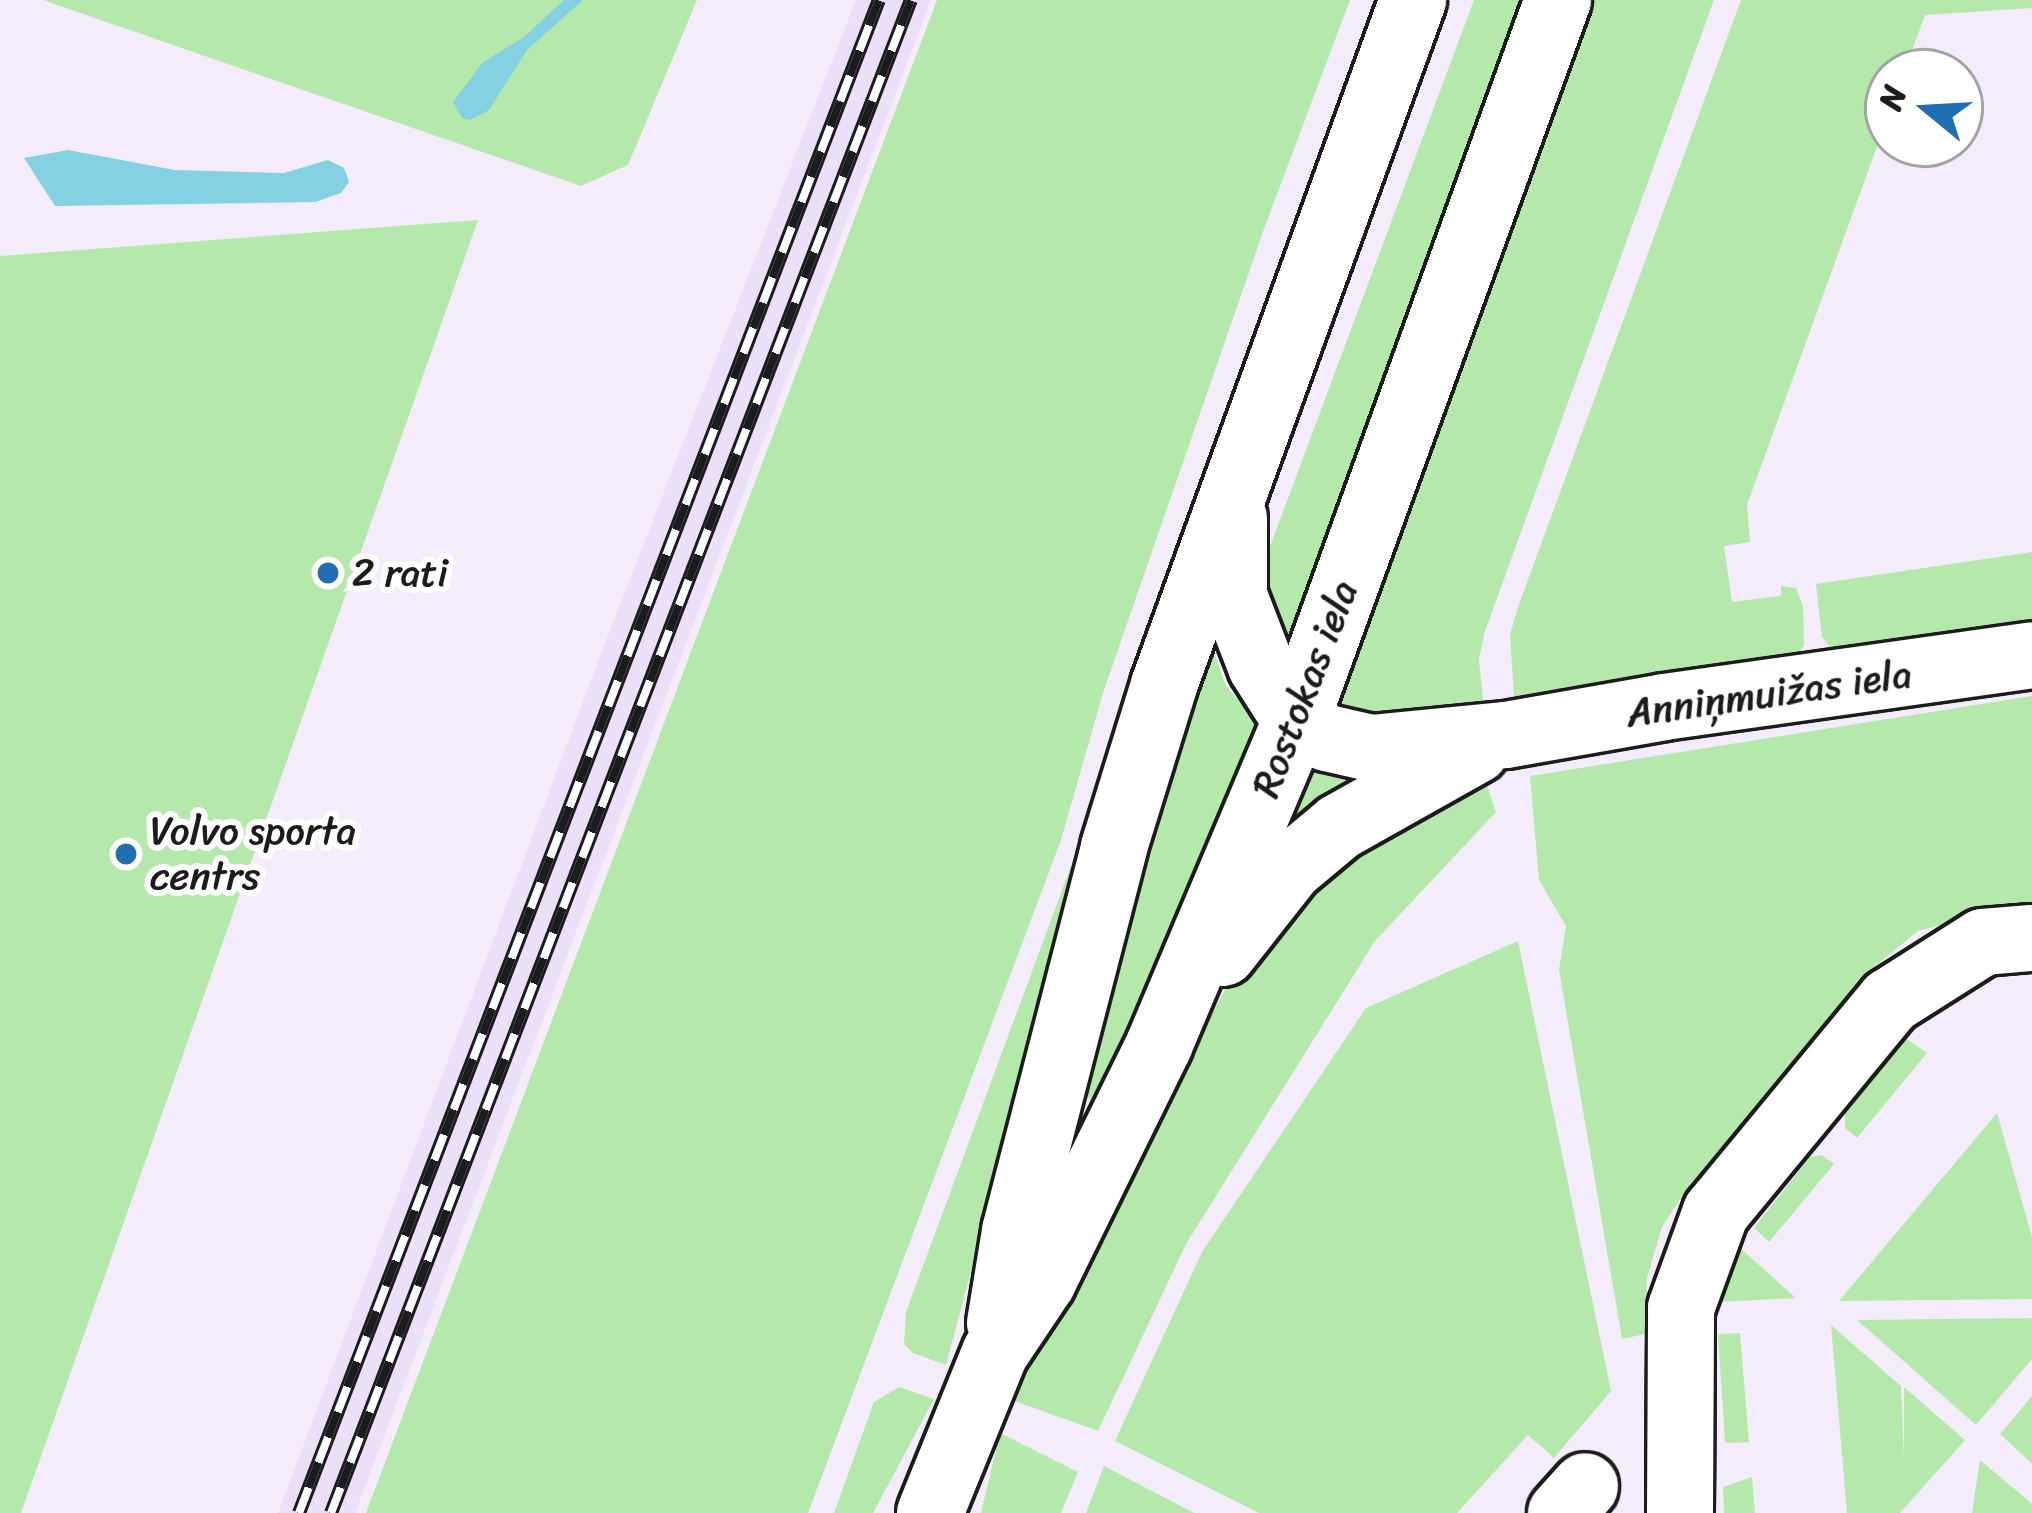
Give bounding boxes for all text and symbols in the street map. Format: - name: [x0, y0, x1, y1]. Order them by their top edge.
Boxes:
- north arrow: [1864, 48, 1984, 168]
- text: N: [1862, 78, 1924, 118]
- place label: 2 rati: [352, 550, 448, 596]
- marker: 2 rati: [315, 560, 341, 586]
- street label: Rostokas iela: [1242, 574, 1368, 804]
- street label: Anniņmuižas iela: [1623, 651, 1915, 737]
- place label: Volvo sporta centrs: [150, 809, 360, 900]
- marker: Volvo sporta centrs: [113, 841, 139, 867]

